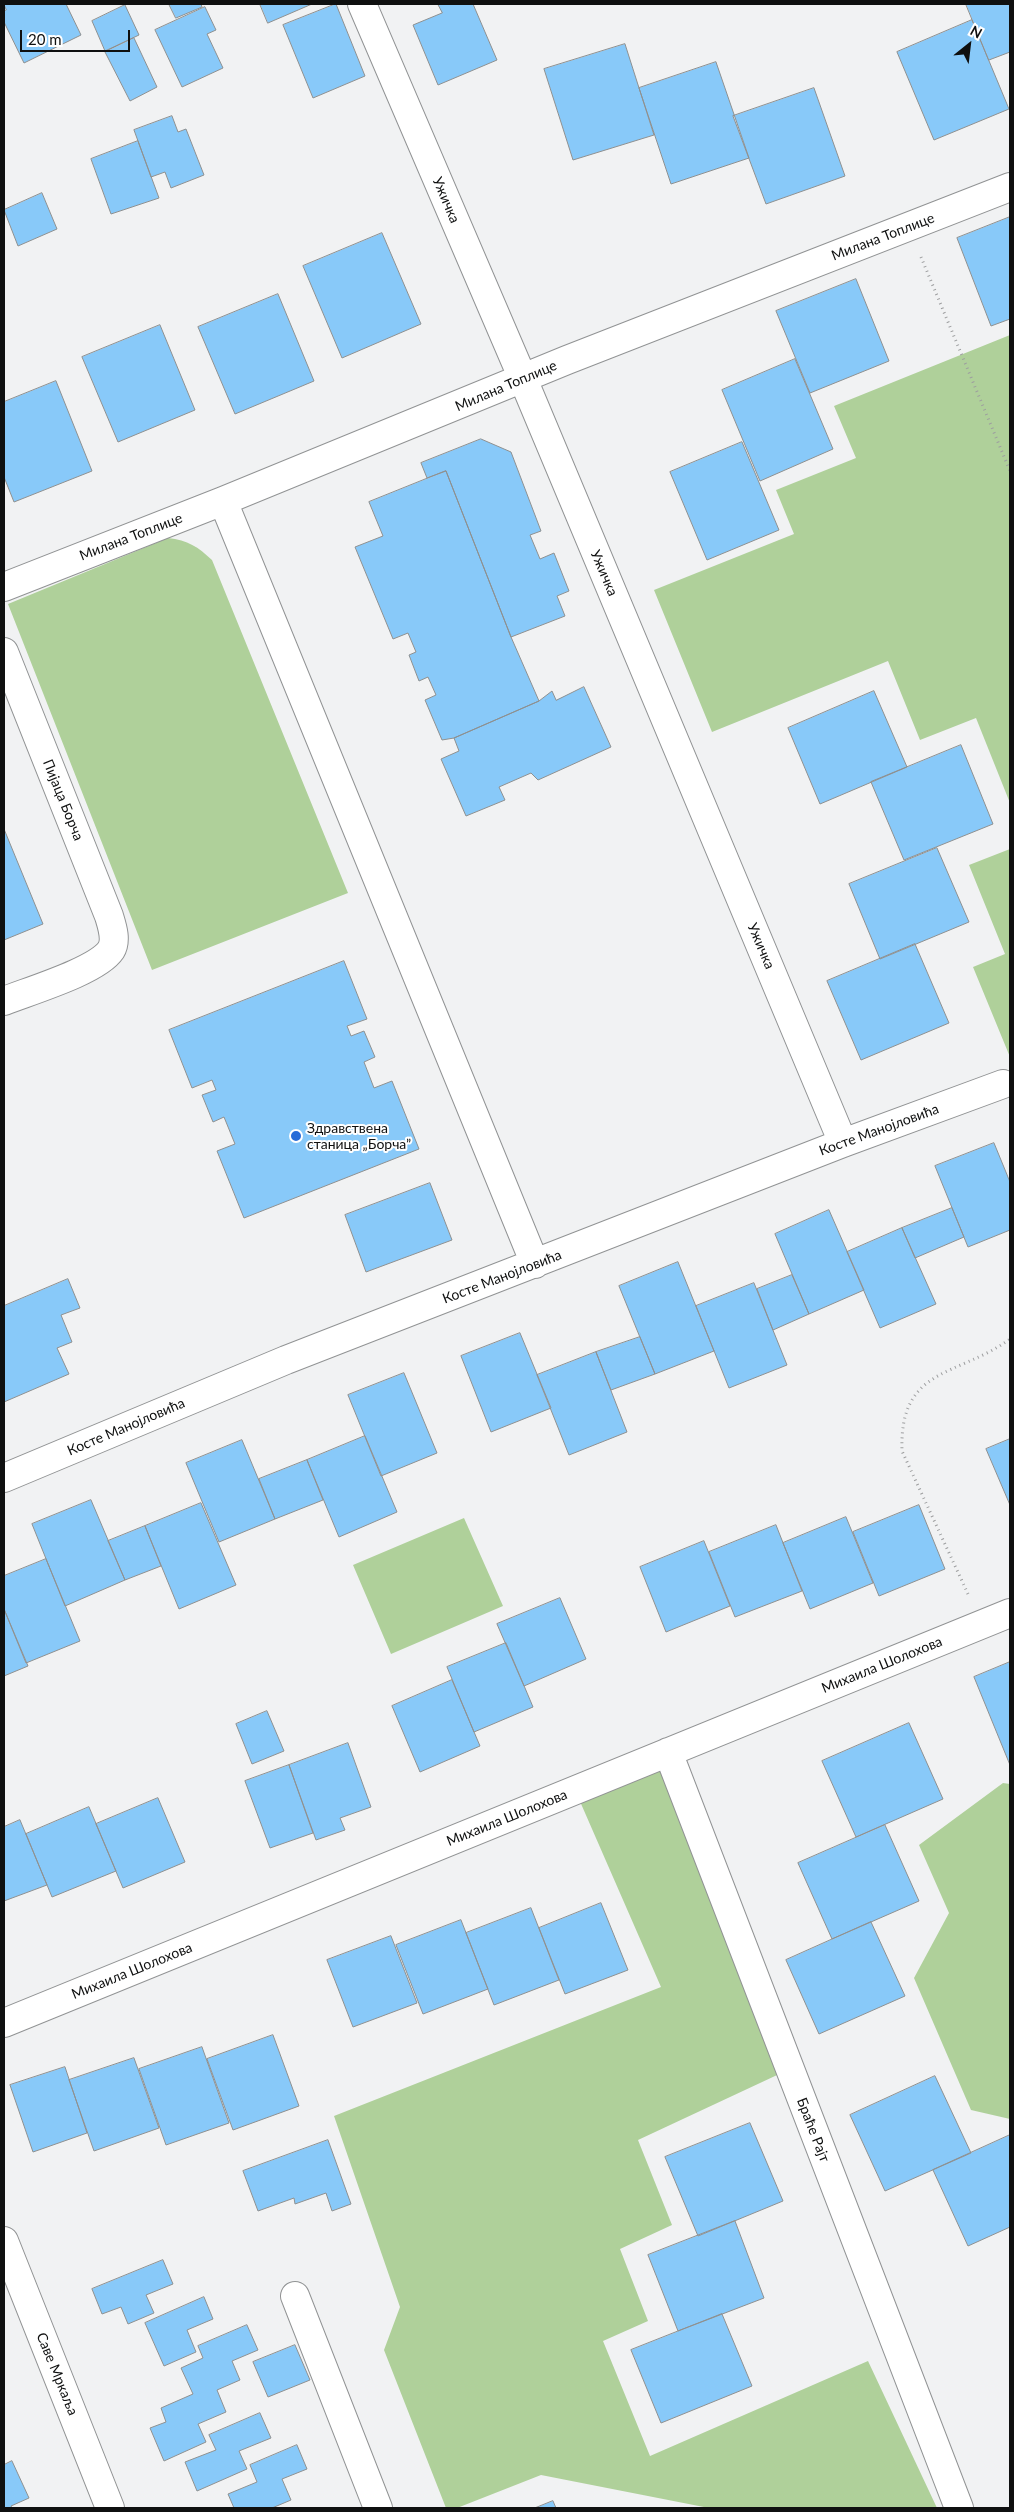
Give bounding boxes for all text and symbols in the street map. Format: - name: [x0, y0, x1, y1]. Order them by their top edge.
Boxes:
- scale bar: [22, 20, 132, 52]
- north arrow: [944, 20, 994, 70]
- text: N: [968, 21, 985, 41]
- text: 20 m: [28, 30, 62, 48]
- street label: Ужичка: [429, 174, 463, 226]
- street label: Милана Топлице: [829, 210, 937, 264]
- street label: Милана Топлице: [453, 357, 559, 415]
- street label: Милана Топлице: [77, 510, 185, 564]
- street label: Ужичка: [587, 547, 621, 599]
- street label: Пијаца Борча: [39, 757, 87, 843]
- street label: Ужичка: [744, 920, 778, 972]
- street label: Косте Манојловића: [817, 1101, 941, 1159]
- place label: Здравствена станица „Борча”: [307, 1120, 411, 1152]
- marker: Здравствена станица „Борча”: [289, 1129, 303, 1143]
- street label: Косте Манојловића: [440, 1247, 564, 1307]
- street label: Косте Манојловића: [65, 1395, 187, 1459]
- street label: Михаила Шолохова: [819, 1633, 945, 1697]
- street label: Михаила Шолохова: [444, 1786, 570, 1850]
- street label: Михаила Шолохова: [69, 1939, 195, 2003]
- street label: Браће Рајт: [793, 2095, 833, 2165]
- street label: Саве Мркаља: [33, 2330, 81, 2418]

